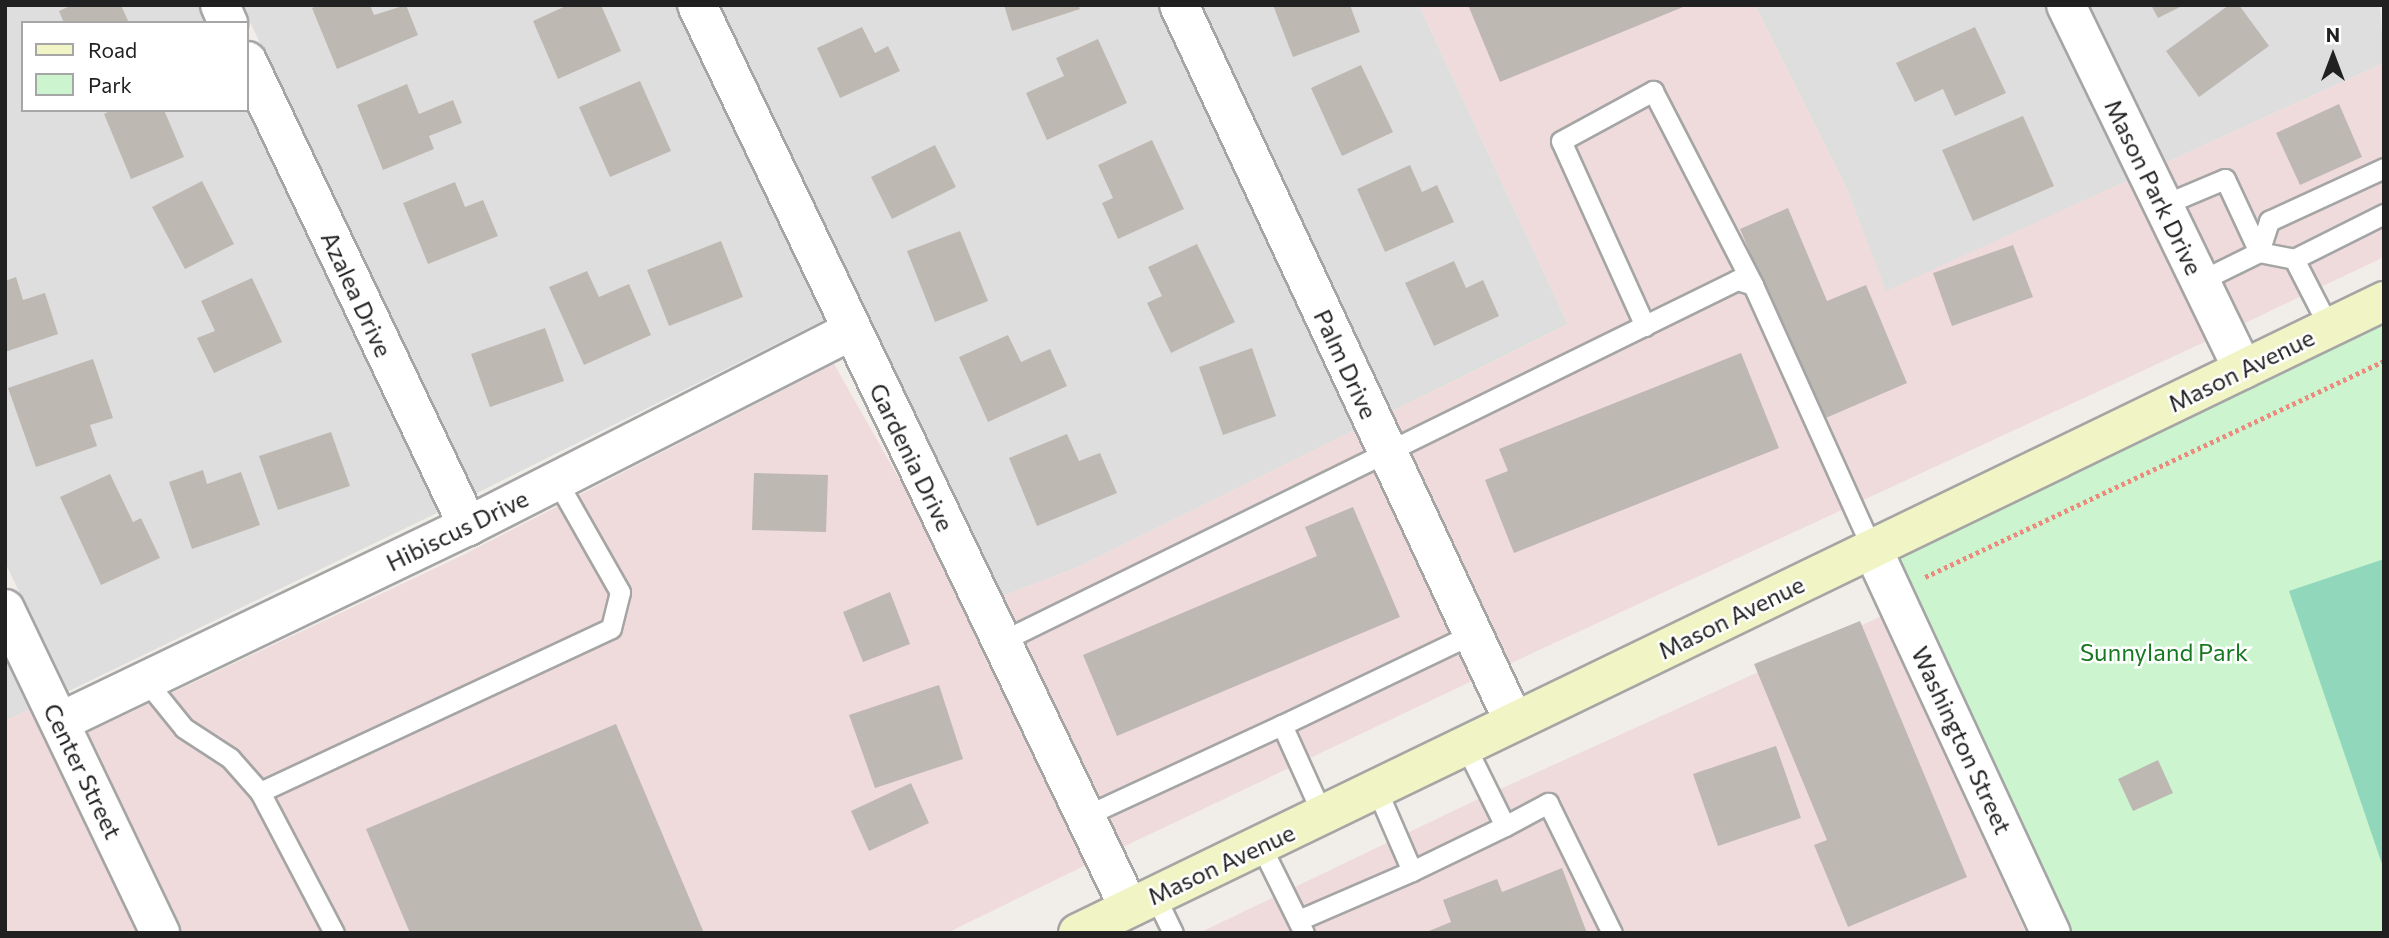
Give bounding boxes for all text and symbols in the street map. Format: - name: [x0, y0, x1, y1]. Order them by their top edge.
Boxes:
- legend: [21, 21, 248, 112]
- north arrow: [2298, 21, 2368, 91]
- text: N: [2326, 23, 2340, 46]
- text: Road: [88, 37, 137, 62]
- text: Park: [88, 72, 132, 97]
- street label: Mason Park Drive: [2099, 95, 2209, 279]
- street label: Azalea Drive: [315, 227, 399, 361]
- street label: Palm Drive: [1308, 305, 1384, 423]
- street label: Mason Avenue: [2163, 322, 2319, 418]
- street label: Gardenia Drive: [864, 378, 960, 536]
- street label: Hibiscus Drive: [381, 483, 533, 577]
- street label: Mason Avenue: [1653, 569, 1809, 665]
- park label: Sunnyland Park: [2080, 638, 2248, 666]
- street label: Washington Street: [1906, 642, 2018, 838]
- street label: Center Street: [38, 699, 128, 843]
- street label: Mason Avenue: [1143, 817, 1299, 911]

